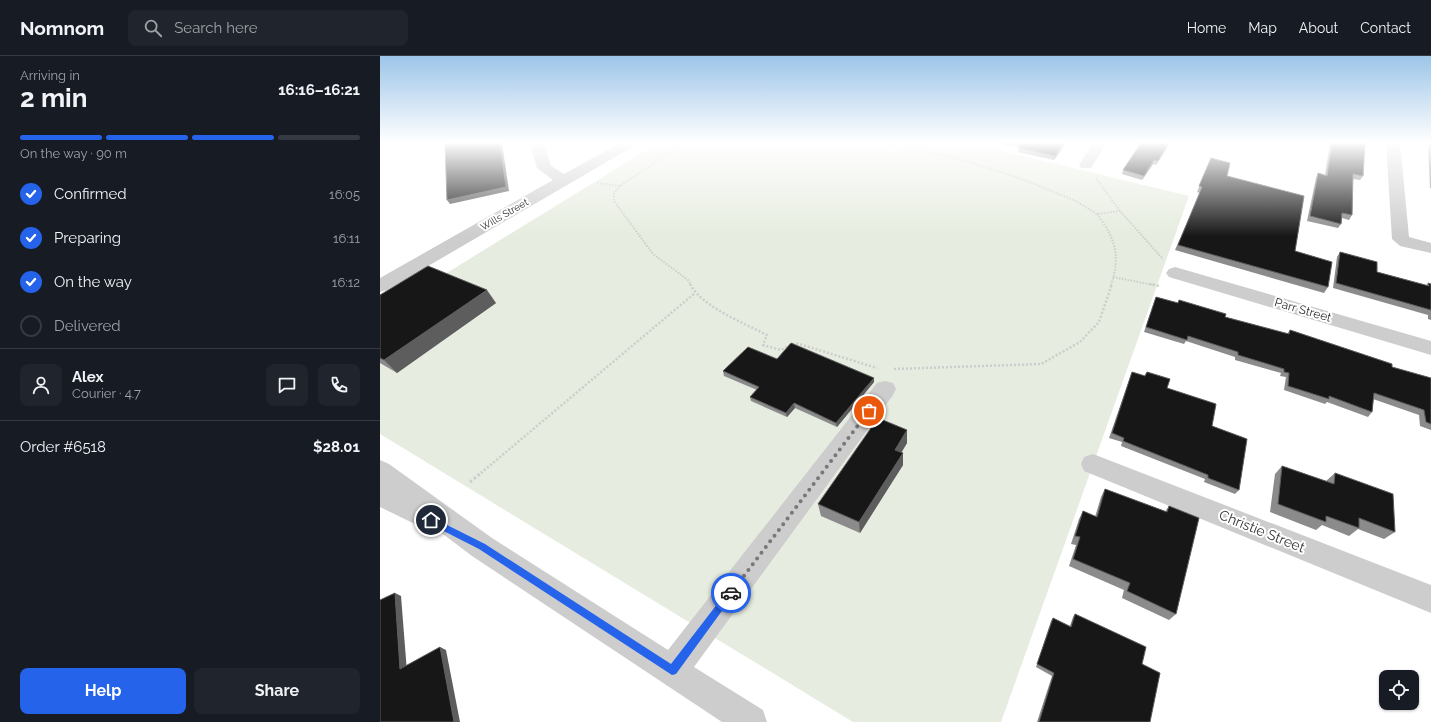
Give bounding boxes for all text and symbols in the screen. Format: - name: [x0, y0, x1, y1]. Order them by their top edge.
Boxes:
- search box: [128, 10, 408, 46]
- text: Nomnom: [20, 17, 104, 39]
- icon: search: [142, 17, 164, 39]
- text: Search here: [174, 19, 258, 37]
- text: Home: [1187, 20, 1226, 36]
- text: Map: [1248, 20, 1277, 36]
- text: About: [1299, 20, 1338, 36]
- text: Contact: [1360, 20, 1411, 36]
- text: Arriving in: [20, 68, 80, 83]
- text: 16:16–16:21: [278, 81, 360, 99]
- text: 2 min: [20, 83, 87, 113]
- text: On the way · 90 m: [20, 146, 127, 161]
- icon: check: [20, 183, 42, 205]
- text: Confirmed: [54, 185, 127, 203]
- text: 16:05: [329, 187, 360, 202]
- street label: Wills Street: [478, 196, 531, 232]
- icon: check: [20, 227, 42, 249]
- text: Preparing: [54, 229, 121, 247]
- text: 16:11: [333, 231, 360, 246]
- icon: check: [20, 271, 42, 293]
- text: On the way: [54, 273, 132, 291]
- text: 16:12: [332, 275, 360, 290]
- street label: Parr Street: [1273, 295, 1333, 325]
- text: Delivered: [54, 317, 121, 335]
- button: person: [20, 364, 62, 406]
- button: chat: [266, 364, 308, 406]
- button: phone: [318, 364, 360, 406]
- text: Alex: [72, 368, 103, 386]
- text: Courier · 4.7: [72, 386, 141, 401]
- pin: [852, 394, 886, 428]
- icon: bag: [858, 400, 880, 422]
- text: Order #6518: [20, 438, 106, 456]
- text: $28.01: [313, 438, 360, 456]
- pin: [414, 503, 448, 537]
- street label: Christie Street: [1217, 507, 1307, 556]
- icon: home: [420, 509, 442, 531]
- courier: [711, 573, 751, 613]
- icon: car: [720, 582, 742, 604]
- button: Help: [20, 668, 186, 714]
- button: Share: [194, 668, 360, 714]
- map controls: [1379, 670, 1419, 710]
- button: locate: [1379, 670, 1419, 710]

